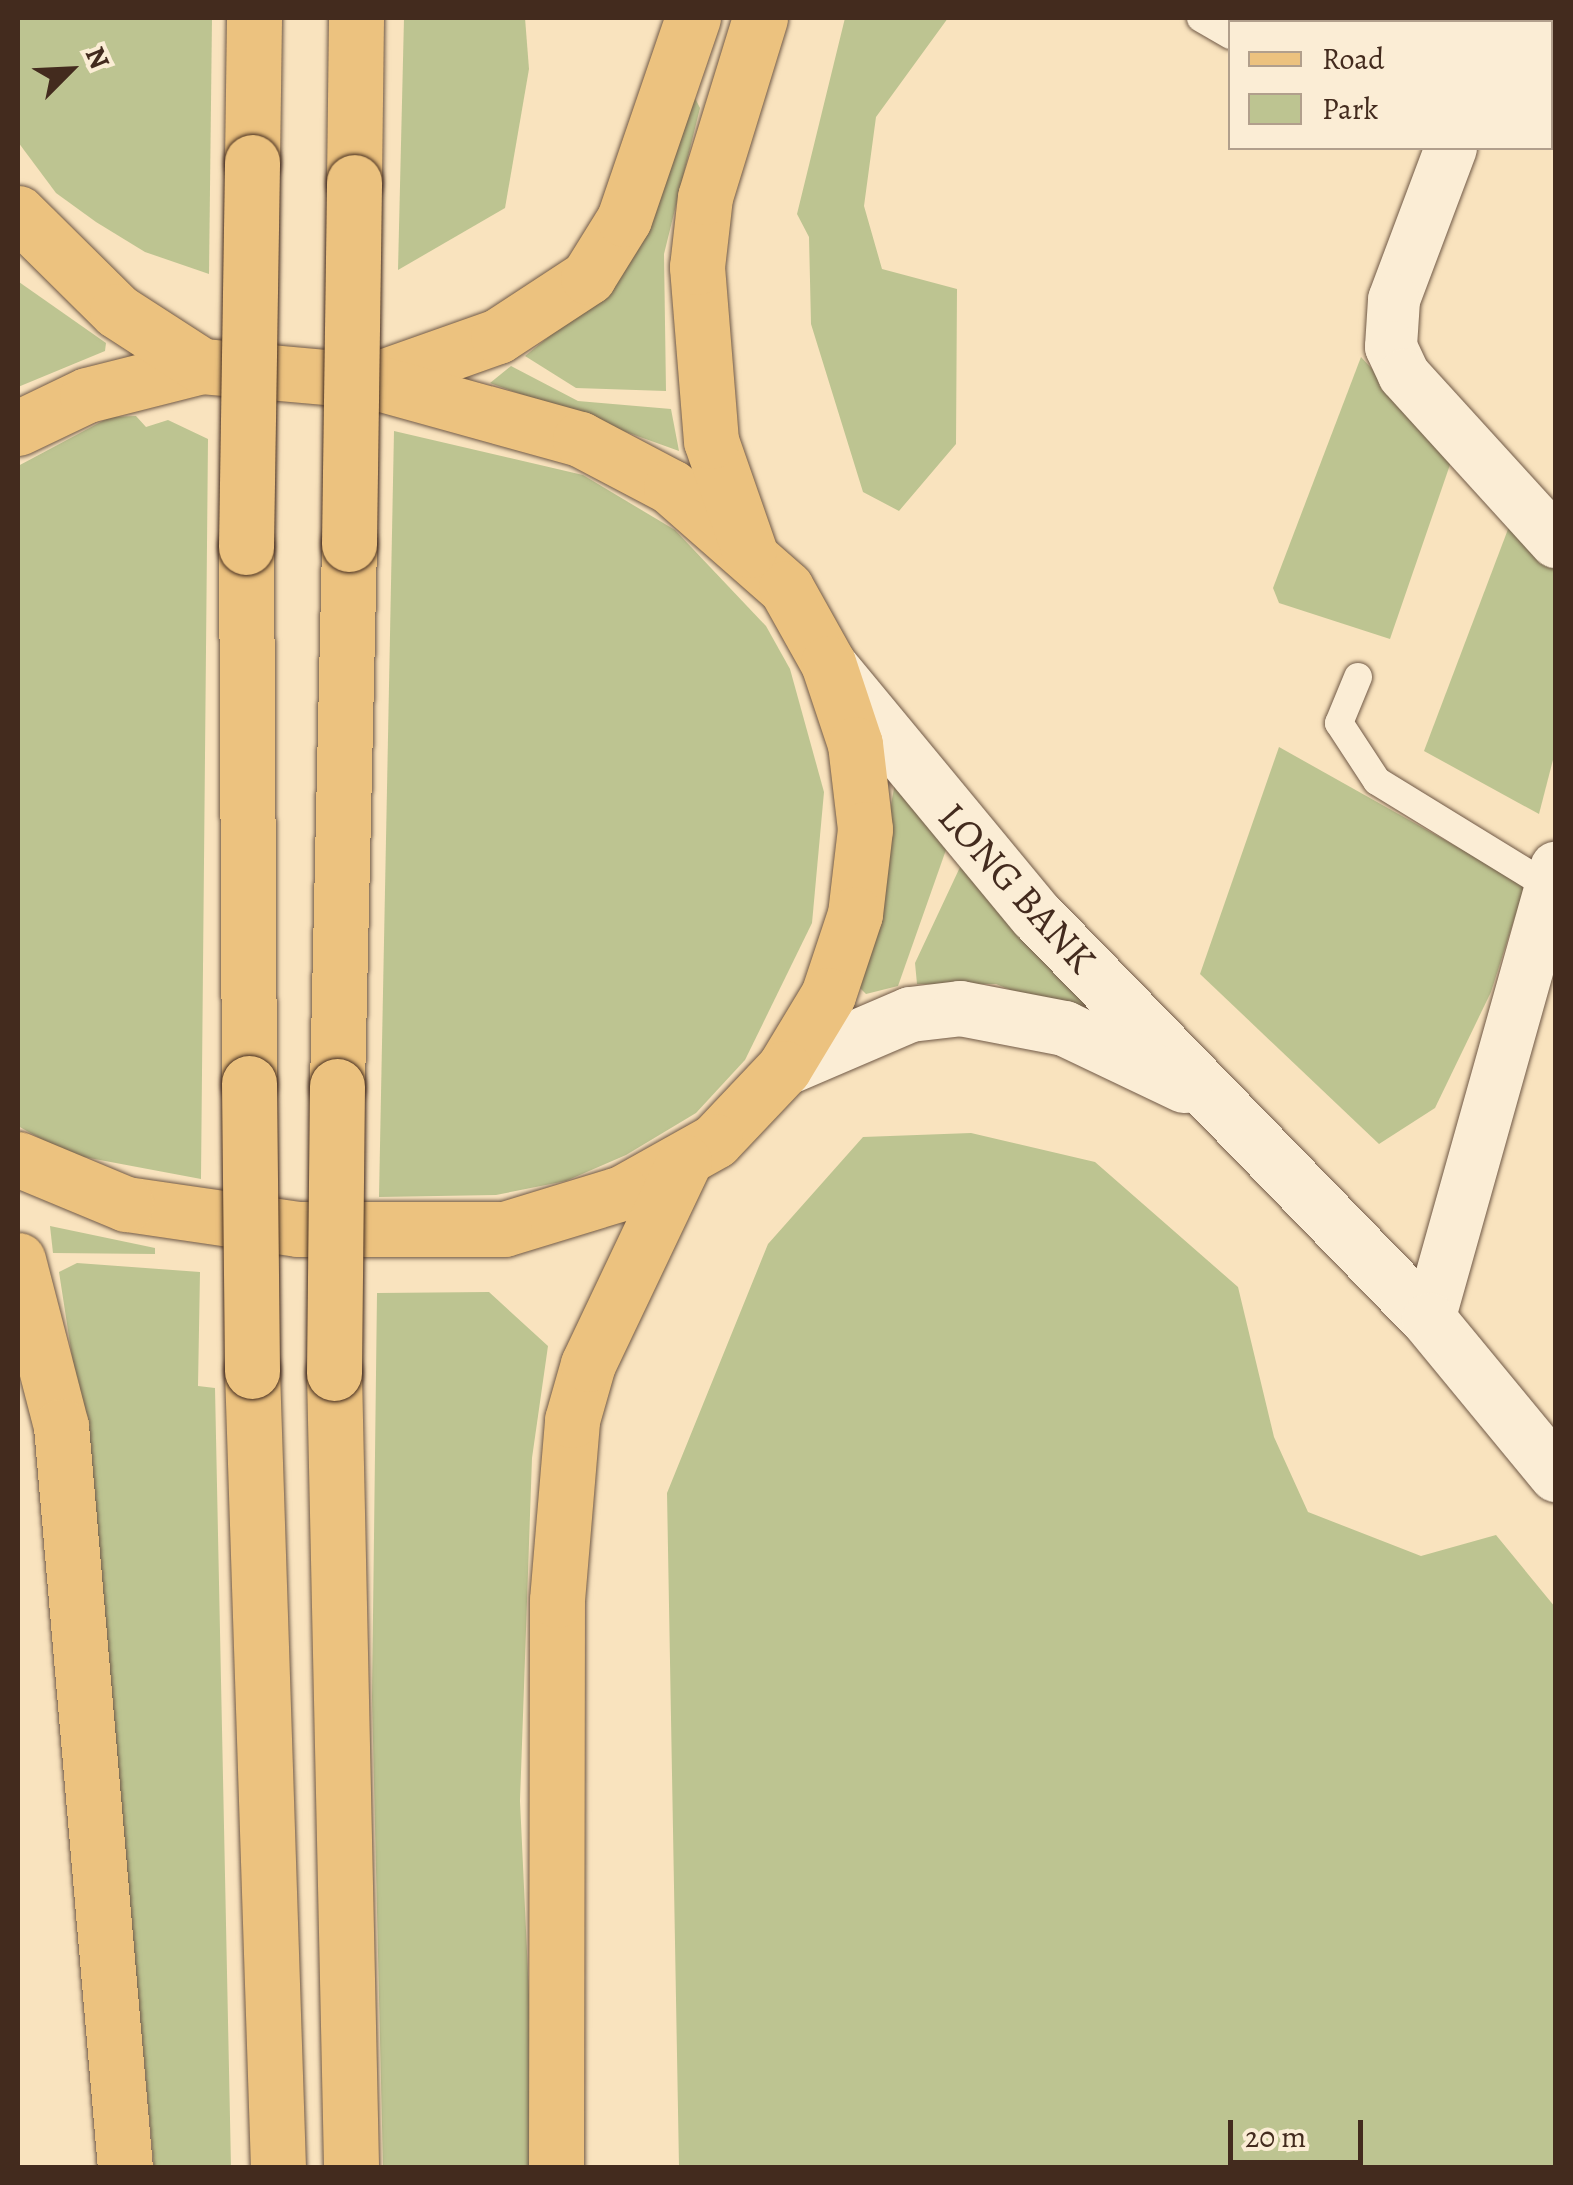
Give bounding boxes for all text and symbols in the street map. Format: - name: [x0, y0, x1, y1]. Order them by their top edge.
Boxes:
- north arrow: [20, 20, 120, 120]
- legend: [1228, 20, 1553, 150]
- text: Road: [1322, 39, 1384, 79]
- text: N: [76, 41, 119, 75]
- text: Park: [1322, 89, 1378, 129]
- street label: LONG BANK: [928, 793, 1106, 983]
- scale bar: [1233, 2100, 1368, 2162]
- text: 20 m: [1245, 2117, 1306, 2157]

